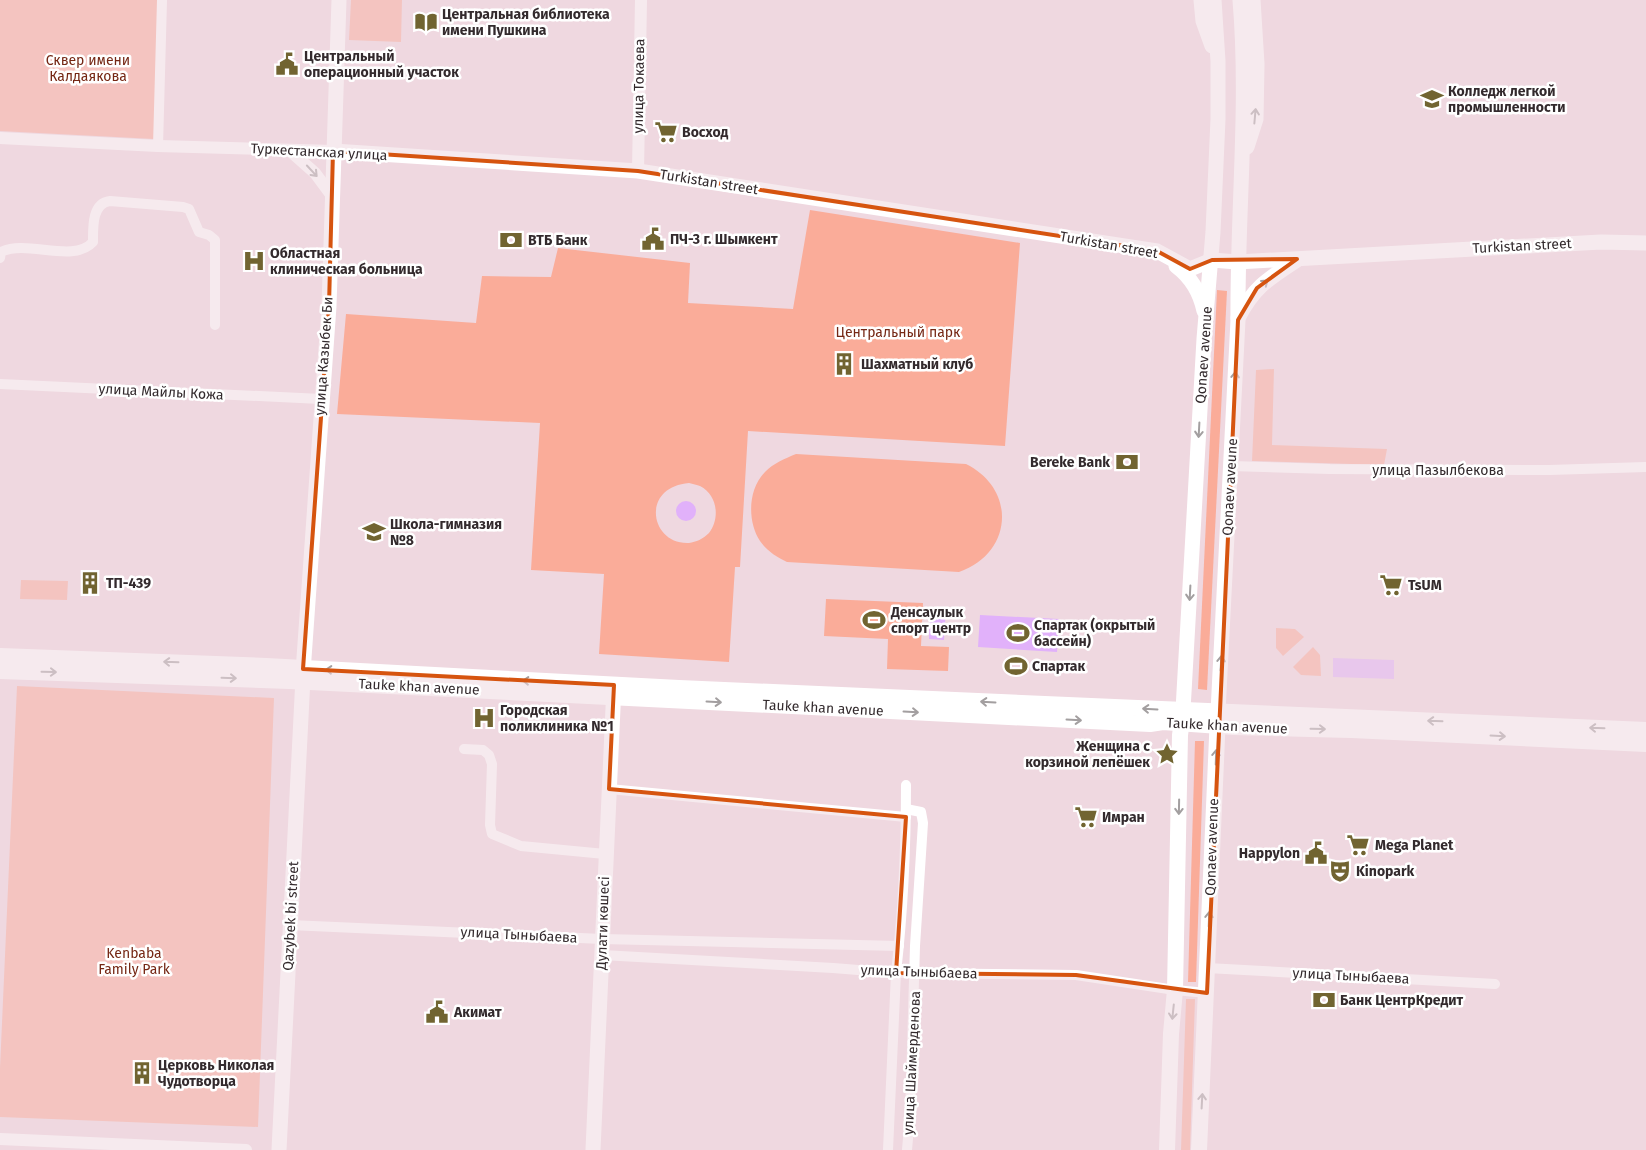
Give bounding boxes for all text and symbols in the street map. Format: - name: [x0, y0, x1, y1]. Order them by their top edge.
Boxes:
- place label: Центральная библиотека имени Пушкина: [442, 6, 610, 39]
- library icon: Центральная библиотека имени Пушкина: [413, 9, 439, 35]
- street label: улица Токаева: [630, 38, 648, 134]
- place label: Центральный операционный участок: [304, 48, 459, 81]
- public building icon: Центральный операционный участок: [274, 51, 300, 77]
- park label: Сквер имени Калдаякова: [46, 52, 130, 85]
- place label: Колледж легкой промышленности: [1448, 83, 1566, 116]
- school or university icon: Колледж легкой промышленности: [1419, 86, 1445, 112]
- one-way arrow: [1250, 108, 1260, 124]
- supermarket icon: Восход: [653, 119, 679, 145]
- place label: Восход: [682, 124, 729, 141]
- street label: Туркестанская улица: [250, 140, 388, 164]
- one-way arrow: [307, 165, 318, 178]
- street label: Turkistan street: [659, 166, 760, 198]
- public building icon: ПЧ-3 г. Шымкент: [640, 226, 666, 252]
- bank icon: ВТБ Банк: [498, 227, 524, 253]
- street label: Turkistan street: [1059, 228, 1160, 262]
- place label: ПЧ-3 г. Шымкент: [670, 231, 778, 248]
- place label: ВТБ Банк: [528, 232, 588, 249]
- street label: Turkistan street: [1472, 235, 1573, 257]
- place label: Областная клиническая больница: [270, 245, 423, 278]
- hospital icon: Областная клиническая больница: [241, 248, 267, 274]
- one-way arrow: [1255, 279, 1268, 290]
- street label: улица Казыбек Би: [311, 296, 337, 416]
- street label: Qonaev avenue: [1192, 306, 1216, 404]
- park label: Центральный парк: [836, 324, 961, 341]
- building icon: Шахматный клуб: [831, 351, 857, 377]
- place label: Шахматный клуб: [861, 356, 973, 373]
- one-way arrow: [1230, 371, 1239, 387]
- street label: улица Майлы Кожа: [98, 380, 224, 404]
- one-way arrow: [1195, 422, 1204, 438]
- street label: Qonaev aveune: [1219, 438, 1241, 536]
- bank icon: Bereke Bank: [1114, 449, 1140, 475]
- place label: Bereke Bank: [1030, 454, 1110, 471]
- street label: улица Пазылбекова: [1372, 462, 1504, 479]
- place label: Школа-гимназия №8: [390, 516, 502, 549]
- school or university icon: Школа-гимназия №8: [361, 519, 387, 545]
- building icon: ТП-439: [77, 570, 103, 596]
- supermarket icon: TsUM: [1378, 572, 1404, 598]
- place label: ТП-439: [106, 575, 151, 592]
- place label: TsUM: [1408, 577, 1442, 594]
- one-way arrow: [1186, 584, 1195, 600]
- place label: Денсаулык спорт центр: [890, 604, 971, 637]
- sports icon: Денсаулык спорт центр: [861, 607, 887, 633]
- place label: Спартак (окрытый бассейн): [1034, 617, 1155, 650]
- sports icon: Спартак (окрытый бассейн): [1005, 620, 1031, 646]
- sports icon: Спартак: [1003, 653, 1029, 679]
- one-way arrow: [1216, 655, 1225, 671]
- one-way arrow: [163, 658, 179, 667]
- place label: Спартак: [1032, 658, 1085, 675]
- one-way arrow: [325, 666, 341, 675]
- one-way arrow: [40, 667, 56, 677]
- one-way arrow: [220, 674, 236, 683]
- street label: Tauke khan avenue: [358, 675, 480, 699]
- one-way arrow: [522, 676, 538, 685]
- street label: Tauke khan avenue: [762, 696, 884, 720]
- one-way arrow: [706, 697, 722, 706]
- one-way arrow: [980, 697, 996, 706]
- place label: Городская поликлиника №1: [500, 702, 614, 735]
- one-way arrow: [1142, 704, 1158, 713]
- hospital icon: Городская поликлиника №1: [471, 705, 497, 731]
- one-way arrow: [903, 708, 919, 717]
- street label: Tauke khan avenue: [1166, 714, 1288, 738]
- one-way arrow: [1065, 715, 1081, 724]
- one-way arrow: [1427, 717, 1443, 726]
- one-way arrow: [1310, 724, 1326, 734]
- one-way arrow: [1590, 724, 1606, 733]
- one-way arrow: [1490, 732, 1506, 741]
- place label: Женщина с корзиной лепёшек: [1025, 738, 1150, 771]
- place icon: Женщина с корзиной лепёшек: [1154, 741, 1180, 767]
- one-way arrow: [1211, 749, 1220, 765]
- street label: Qonaev avenue: [1202, 798, 1222, 896]
- one-way arrow: [1174, 799, 1184, 815]
- supermarket icon: Имран: [1073, 804, 1099, 830]
- place label: Имран: [1102, 809, 1145, 826]
- supermarket icon: Mega Planet: [1345, 832, 1371, 858]
- place label: Mega Planet: [1375, 837, 1454, 854]
- public building icon: Happylon: [1303, 840, 1329, 866]
- place label: Happylon: [1239, 845, 1300, 862]
- theatre icon: Kinopark: [1327, 858, 1353, 884]
- street label: Qazybek bi street: [280, 860, 302, 971]
- place label: Kinopark: [1356, 863, 1415, 880]
- street label: Дулати көшесі: [593, 876, 613, 971]
- one-way arrow: [1204, 911, 1214, 928]
- street label: улица Тыныбаева: [460, 923, 578, 947]
- park label: Kenbaba Family Park: [98, 945, 171, 978]
- street label: улица Тыныбаева: [860, 961, 978, 983]
- street label: улица Тыныбаева: [1292, 964, 1410, 988]
- bank icon: Банк ЦентрКредит: [1311, 987, 1337, 1013]
- street label: улица Шаймерденова: [900, 991, 924, 1135]
- place label: Банк ЦентрКредит: [1340, 992, 1463, 1009]
- public building icon: Акимат: [424, 999, 450, 1025]
- place label: Акимат: [453, 1004, 502, 1021]
- one-way arrow: [1168, 1004, 1178, 1020]
- place label: Церковь Николая Чудотворца: [158, 1057, 274, 1090]
- building icon: Церковь Николая Чудотворца: [129, 1060, 155, 1086]
- one-way arrow: [1197, 1094, 1206, 1110]

